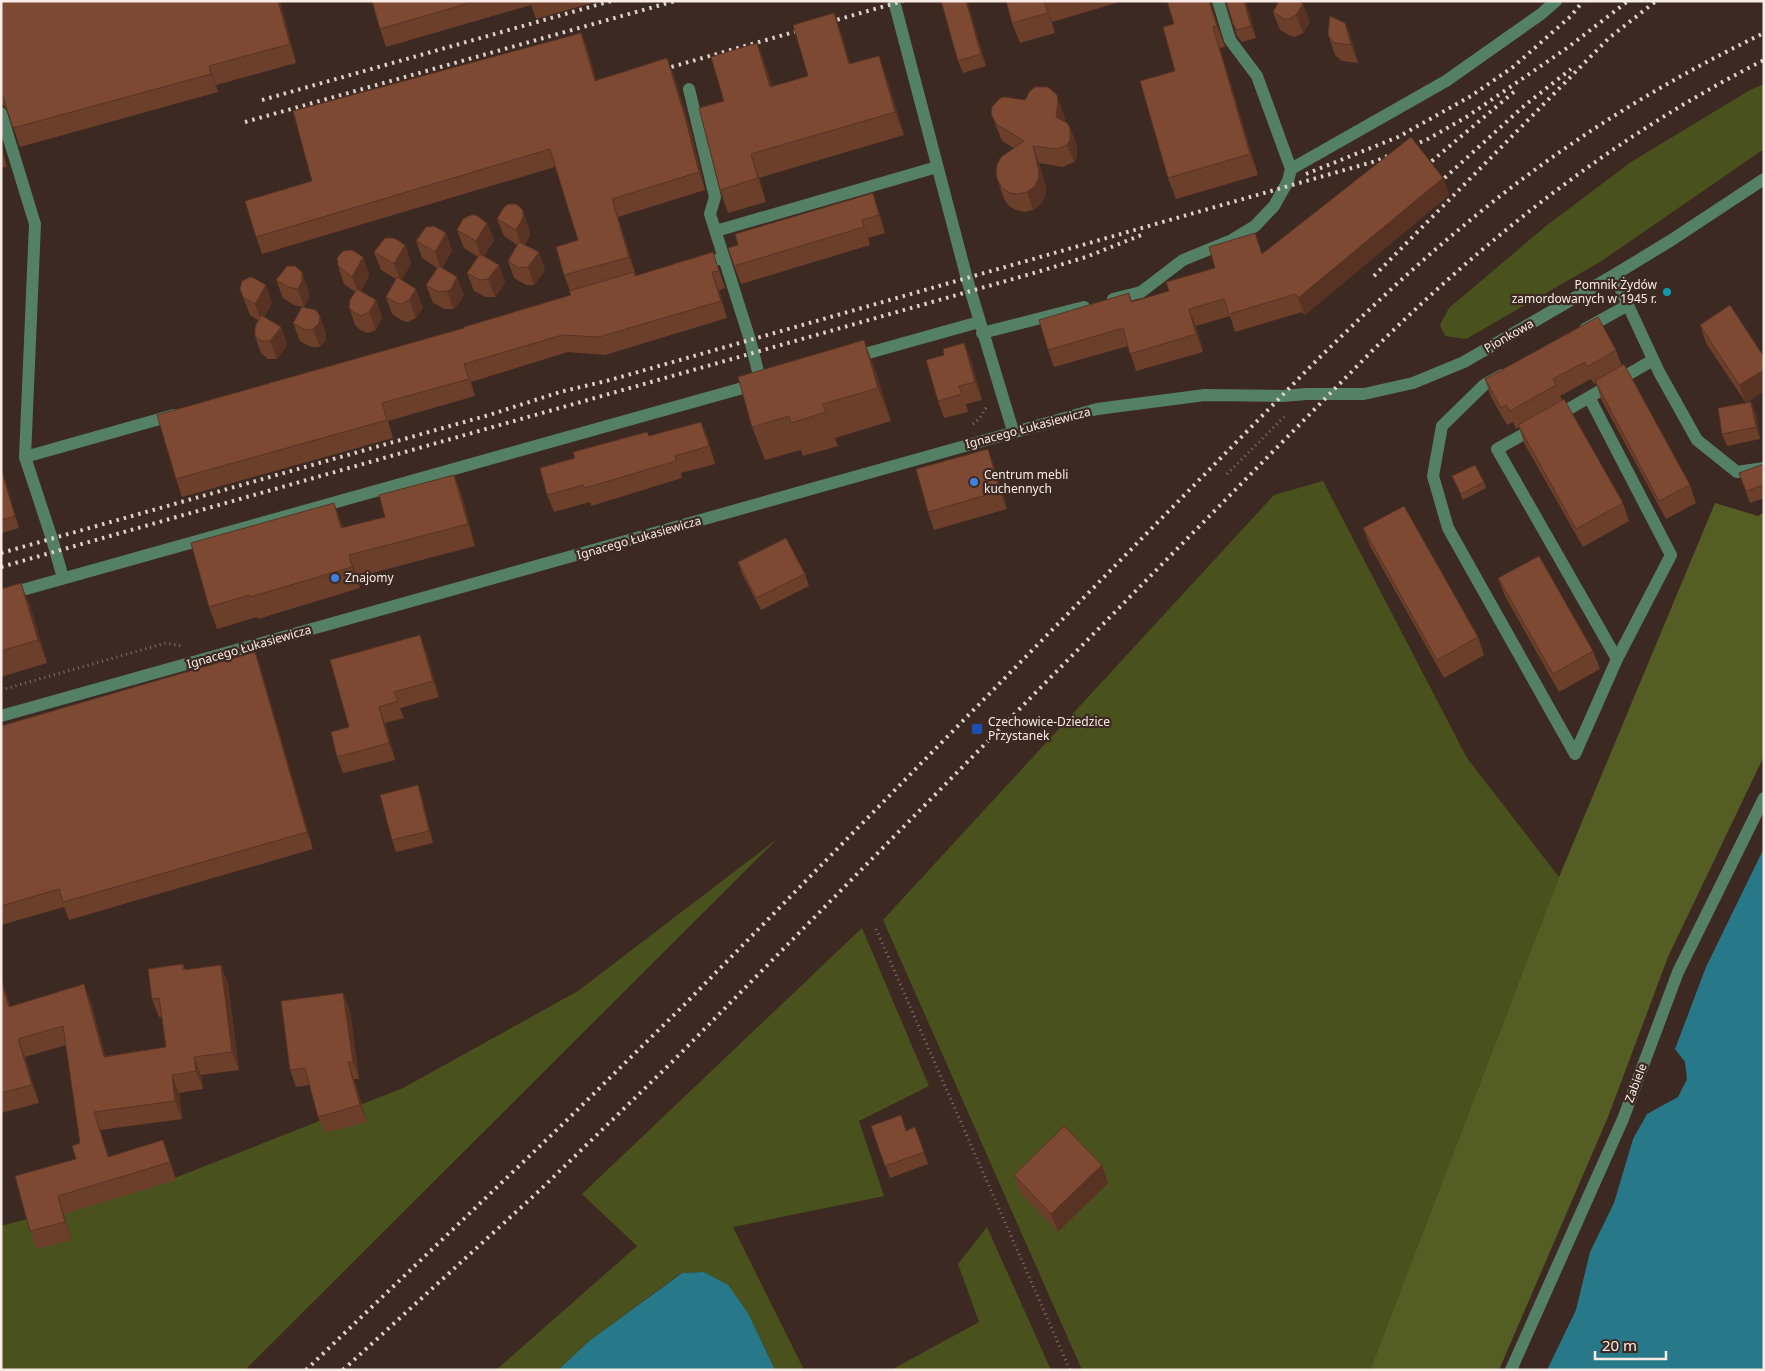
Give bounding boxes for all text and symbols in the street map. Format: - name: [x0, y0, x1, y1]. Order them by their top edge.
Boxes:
- place label: Pomnik Żydów zamordowanych w 1945 r.: [1512, 276, 1658, 307]
- marker: Pomnik Żydów zamordowanych w 1945 r.: [1661, 286, 1673, 298]
- street label: Pionkowa: [1481, 315, 1537, 357]
- street label: Ignacego Łukasiewicza: [963, 403, 1092, 452]
- place label: Centrum mebli kuchennych: [984, 466, 1068, 497]
- marker: Centrum mebli kuchennych: [968, 476, 980, 488]
- street label: Ignacego Łukasiewicza: [575, 512, 703, 563]
- place label: Znajomy: [345, 569, 395, 586]
- marker: Znajomy: [329, 572, 341, 584]
- street label: Ignacego Łukasiewicza: [185, 621, 313, 672]
- place label: Czechowice-Dziedzice Przystanek: [988, 713, 1110, 744]
- marker: Czechowice-Dziedzice Przystanek: [970, 722, 984, 736]
- street label: Zabiele: [1620, 1061, 1651, 1105]
- scale bar: [1595, 1328, 1666, 1360]
- text: 20 m: [1602, 1335, 1637, 1355]

